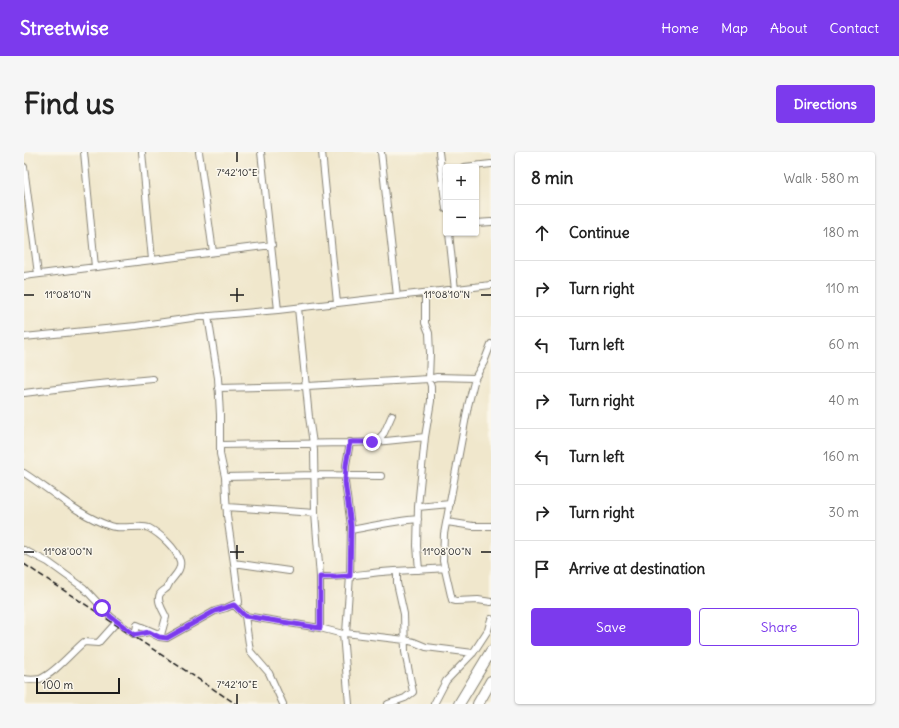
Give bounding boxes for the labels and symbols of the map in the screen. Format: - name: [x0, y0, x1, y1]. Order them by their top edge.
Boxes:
- text: 7°42'10"E: [216, 166, 258, 179]
- text: 11°08'10"N: [45, 288, 91, 301]
- text: 11°08'10"N: [424, 288, 470, 301]
- route end: [363, 433, 381, 451]
- text: 11°08'00"N: [43, 545, 93, 558]
- text: 11°08'00"N: [422, 545, 472, 558]
- route start: [93, 599, 111, 617]
- scale bar: [36, 676, 120, 695]
- text: 7°42'10"E: [216, 678, 258, 691]

